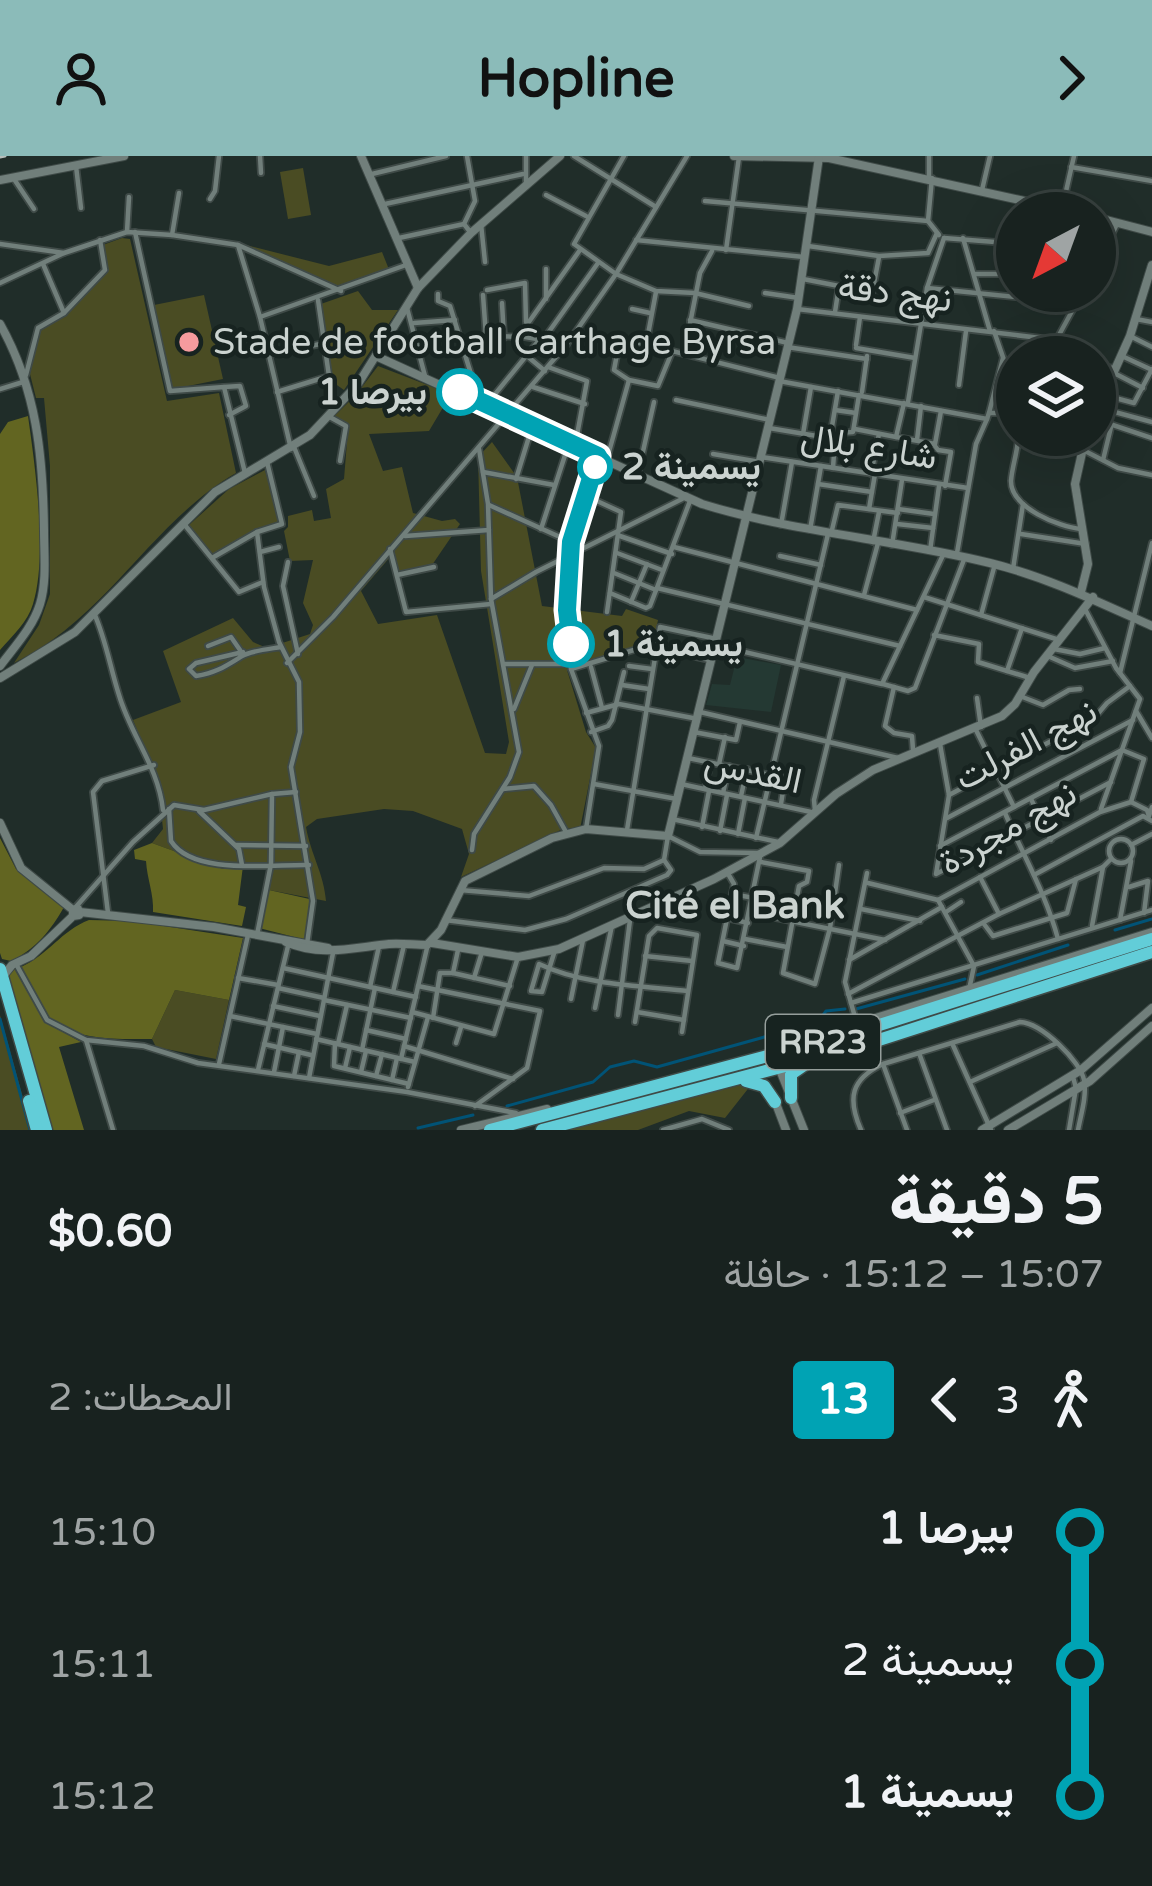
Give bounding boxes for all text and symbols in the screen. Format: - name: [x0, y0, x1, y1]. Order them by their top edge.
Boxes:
- icon: person: [48, 45, 114, 111]
- icon: forward: [1038, 45, 1104, 111]
- text: Hopline: [477, 46, 675, 111]
- north arrow: [996, 192, 1116, 312]
- map controls: [996, 192, 1116, 456]
- street label: نهج دقة: [835, 265, 955, 324]
- place label: Stade de football Carthage Byrsa: [213, 321, 776, 364]
- marker: Stade de football Carthage Byrsa: [176, 329, 202, 355]
- button: layers: [996, 336, 1116, 456]
- marker: بيرصا 1: [438, 370, 482, 414]
- place label: بيرصا 1: [318, 371, 427, 414]
- street label: شارع بلال: [798, 415, 940, 481]
- place label: يسمينة 2: [622, 446, 761, 489]
- marker: يسمينة 2: [579, 451, 611, 483]
- marker: يسمينة 1: [549, 622, 593, 666]
- place label: يسمينة 1: [604, 623, 743, 666]
- street label: نهج الفرلت: [948, 690, 1106, 803]
- street label: القدس: [700, 741, 806, 803]
- street label: نهج مجردة: [932, 772, 1086, 887]
- district label: Cité el Bank: [625, 882, 845, 929]
- road number: RR23: [766, 1015, 880, 1069]
- text: 5 دقيقة: [889, 1162, 1104, 1242]
- text: $0.60: [48, 1205, 172, 1259]
- text: 15:07 – 15:12 · حافلة: [724, 1251, 1104, 1298]
- icon: back: [912, 1367, 978, 1433]
- icon: walk: [1038, 1367, 1104, 1433]
- text: المحطات: 2: [48, 1374, 233, 1421]
- text: 13: [817, 1374, 870, 1425]
- text: 3: [996, 1377, 1020, 1424]
- text: بيرصا 1: [878, 1502, 1014, 1556]
- text: 15:10: [48, 1509, 156, 1556]
- text: يسمينة 2: [841, 1634, 1014, 1688]
- text: 15:11: [48, 1641, 156, 1688]
- text: يسمينة 1: [840, 1766, 1014, 1820]
- text: 15:12: [48, 1773, 156, 1820]

